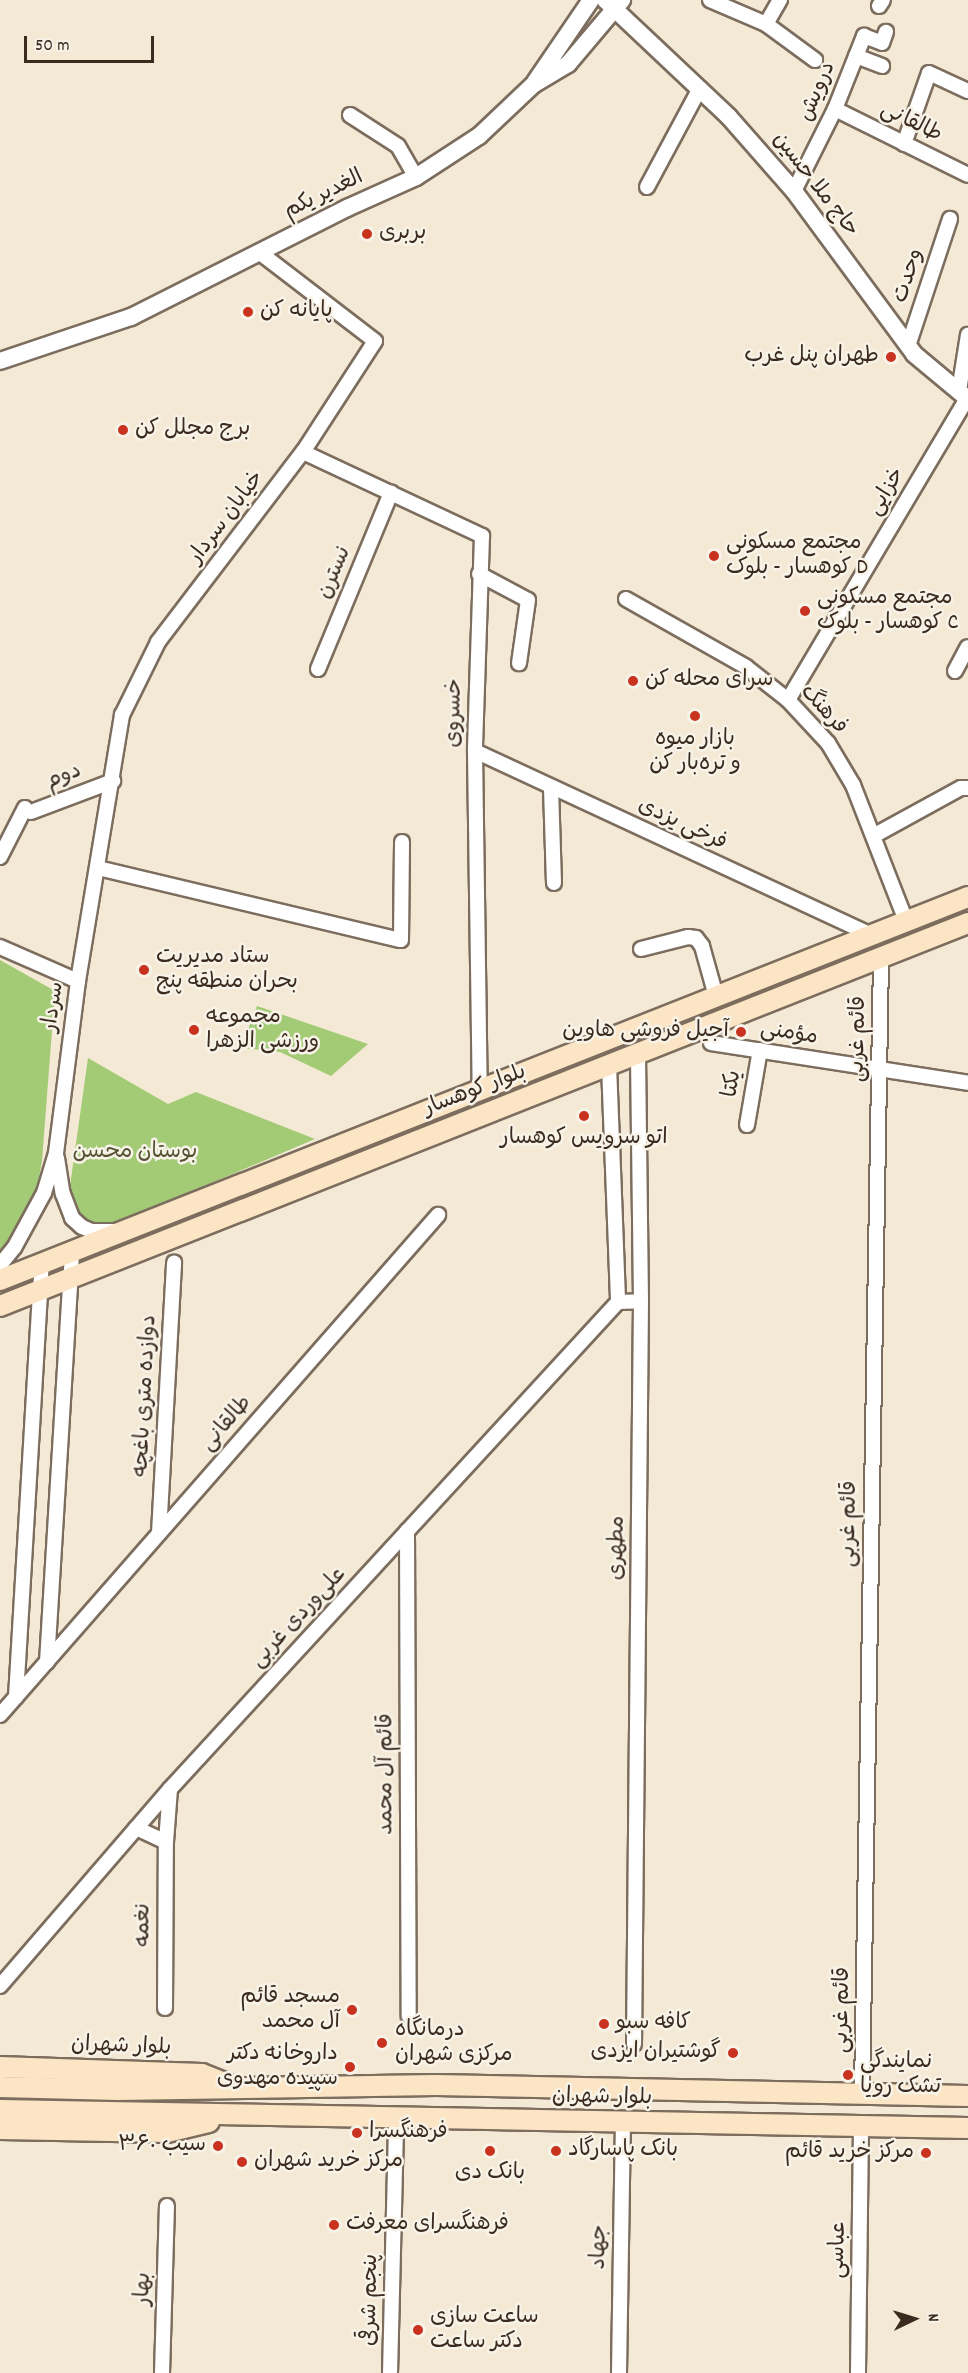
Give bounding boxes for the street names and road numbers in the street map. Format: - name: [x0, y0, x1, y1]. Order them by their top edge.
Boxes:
- street label: درویش: [794, 58, 842, 126]
- street label: طالقانی: [876, 97, 946, 149]
- street label: حاج ملا حسین: [766, 128, 864, 242]
- street label: الغدیر یکم: [280, 165, 368, 225]
- street label: وحدت: [888, 245, 930, 307]
- street label: خزایی: [862, 463, 912, 521]
- street label: خیابان سردار: [183, 466, 271, 570]
- street label: نسترن: [312, 543, 358, 603]
- street label: خسروی: [441, 678, 469, 748]
- street label: فرهنگ: [794, 679, 852, 741]
- street label: دوم: [43, 758, 85, 796]
- street label: فرخی یزدی: [633, 793, 731, 857]
- street label: سردار: [37, 980, 71, 1034]
- street label: قائم غربی: [845, 996, 873, 1082]
- street label: مؤمنی: [758, 1016, 820, 1052]
- street label: بلوار کوهسار: [420, 1059, 530, 1123]
- street label: یکتا: [718, 1069, 748, 1099]
- street label: دوازده متری باغچه: [129, 1314, 163, 1478]
- street label: طالقانی: [196, 1391, 258, 1457]
- street label: قائم غربی: [836, 1481, 864, 1567]
- street label: مطهری: [604, 1516, 632, 1580]
- street label: علی‌وردی غربی: [246, 1562, 352, 1674]
- street label: قائم آل محمد: [374, 1713, 400, 1835]
- street label: نغمه: [131, 1903, 157, 1947]
- street label: قائم غربی: [829, 1967, 857, 2053]
- street label: بلوار شهران: [70, 2032, 172, 2062]
- street label: بلوار شهران: [552, 2084, 652, 2112]
- street label: عباسی: [825, 2221, 853, 2279]
- street label: جهاد: [586, 2224, 614, 2270]
- street label: پنجم شرقی: [357, 2254, 385, 2346]
- street label: بهار: [130, 2272, 158, 2306]

